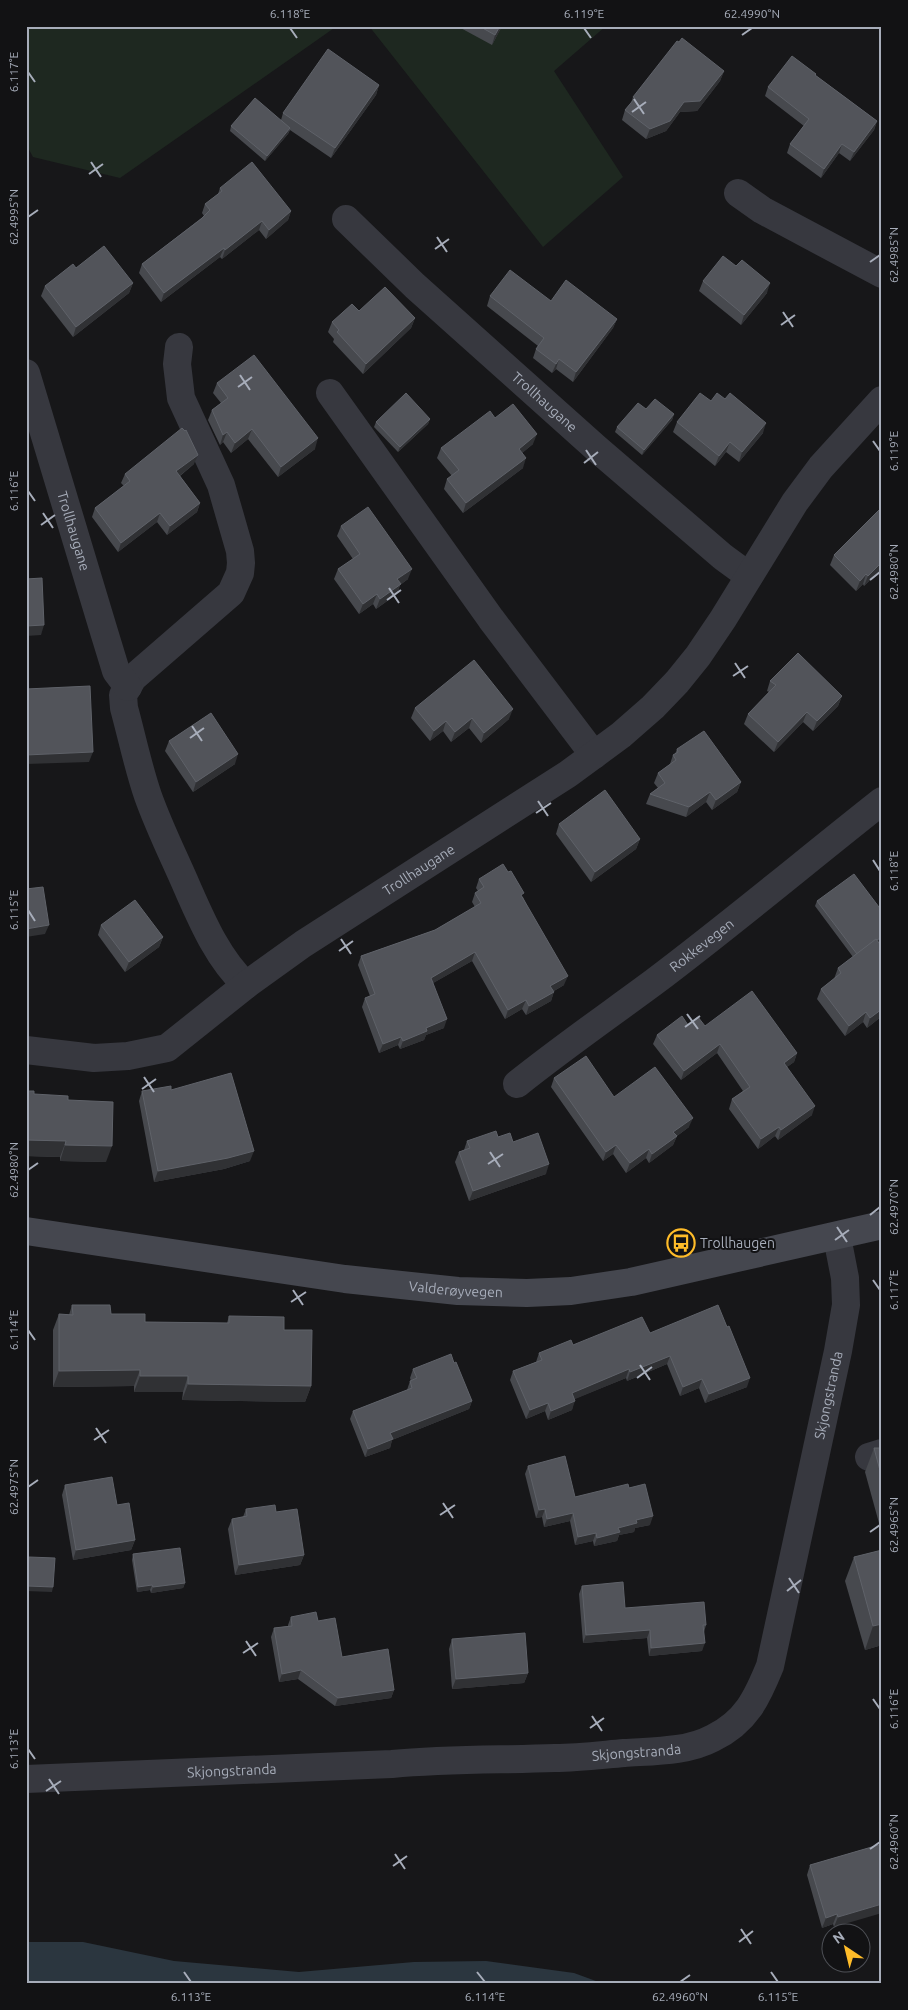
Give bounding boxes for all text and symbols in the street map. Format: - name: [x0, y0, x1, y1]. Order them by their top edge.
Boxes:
- text: 6.118°E: [270, 7, 311, 20]
- text: 6.119°E: [564, 7, 605, 20]
- text: 62.4990°N: [724, 7, 780, 20]
- text: 6.117°E: [7, 51, 20, 92]
- text: 62.4995°N: [7, 189, 20, 245]
- text: 62.4985°N: [887, 227, 900, 283]
- street label: Trollhaugane: [509, 369, 581, 435]
- text: 6.119°E: [887, 430, 900, 471]
- text: 6.116°E: [7, 470, 20, 511]
- street label: Trollhaugane: [54, 489, 93, 573]
- text: 62.4980°N: [887, 544, 900, 600]
- street label: Trollhaugane: [380, 841, 458, 899]
- text: 6.118°E: [887, 850, 900, 891]
- text: 6.115°E: [7, 889, 20, 930]
- street label: Rokkevegen: [666, 915, 737, 975]
- text: 62.4980°N: [7, 1142, 20, 1198]
- text: 62.4970°N: [887, 1179, 900, 1235]
- bus stop icon: Trollhaugen: [666, 1228, 696, 1258]
- place label: Trollhaugen: [700, 1235, 775, 1251]
- text: 6.117°E: [887, 1269, 900, 1310]
- street label: Valderøyvegen: [408, 1278, 503, 1300]
- text: 6.114°E: [7, 1309, 20, 1350]
- street label: Skjongstranda: [811, 1350, 846, 1441]
- text: 62.4975°N: [7, 1459, 20, 1515]
- text: 62.4965°N: [887, 1497, 900, 1553]
- text: 6.116°E: [887, 1688, 900, 1729]
- text: 6.113°E: [7, 1728, 20, 1769]
- street label: Skjongstranda: [591, 1741, 682, 1764]
- street label: Skjongstranda: [187, 1761, 277, 1780]
- text: 62.4960°N: [887, 1814, 900, 1870]
- north arrow: [820, 1922, 870, 1972]
- text: N: [830, 1928, 847, 1947]
- text: 6.113°E: [171, 1990, 212, 2003]
- text: 6.114°E: [465, 1990, 506, 2003]
- text: 62.4960°N: [652, 1990, 708, 2003]
- text: 6.115°E: [758, 1990, 799, 2003]

